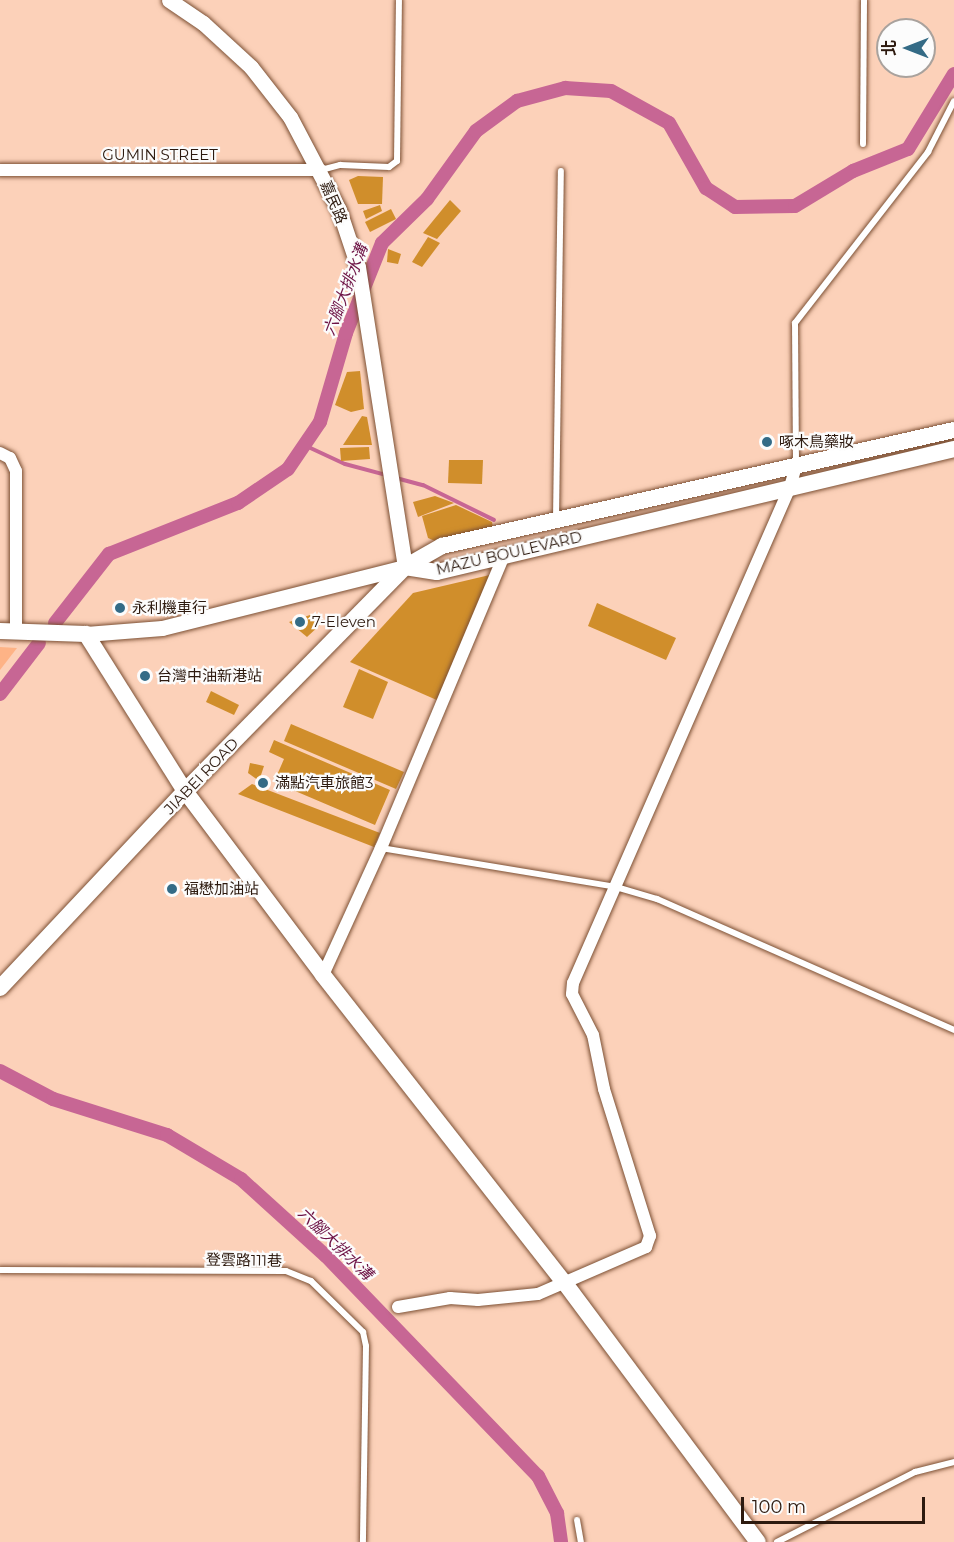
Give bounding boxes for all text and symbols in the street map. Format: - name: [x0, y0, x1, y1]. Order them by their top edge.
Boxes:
- north arrow: [876, 18, 936, 78]
- text: 北: [880, 40, 899, 56]
- street label: GUMIN STREET: [102, 146, 218, 164]
- street label: 嘉民路: [317, 178, 351, 226]
- water label: 六腳大排水溝: [320, 242, 372, 338]
- place label: 啄木鳥藥妝: [779, 433, 854, 451]
- marker: 啄木鳥藥妝: [760, 435, 774, 449]
- street label: MAZU BOULEVARD: [434, 527, 584, 579]
- place label: 永利機車行: [132, 599, 207, 617]
- marker: 永利機車行: [113, 601, 127, 615]
- place label: 7-Eleven: [312, 613, 376, 631]
- marker: 7-Eleven: [293, 615, 307, 629]
- place label: 台灣中油新港站: [157, 667, 262, 685]
- marker: 台灣中油新港站: [138, 669, 152, 683]
- street label: JIABEI ROAD: [160, 734, 242, 818]
- place label: 滿點汽車旅館3: [275, 774, 373, 792]
- marker: 滿點汽車旅館3: [256, 776, 270, 790]
- place label: 福懋加油站: [184, 880, 259, 898]
- marker: 福懋加油站: [165, 882, 179, 896]
- water label: 六腳大排水溝: [294, 1204, 376, 1284]
- street label: 登雲路111巷: [206, 1250, 282, 1270]
- scale bar: [744, 1485, 928, 1523]
- text: 100 m: [752, 1496, 806, 1518]

